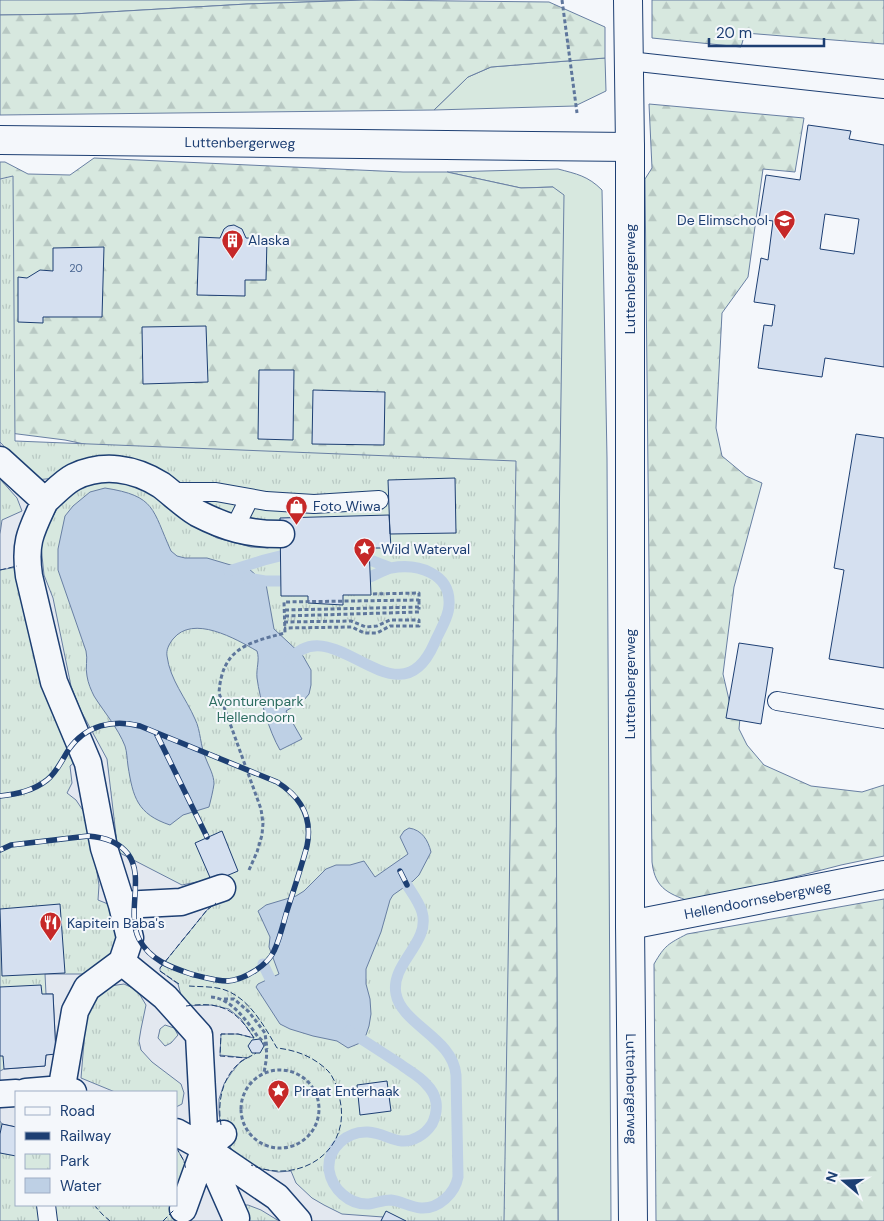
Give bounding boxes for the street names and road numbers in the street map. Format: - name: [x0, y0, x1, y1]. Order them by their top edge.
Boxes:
- street label: Luttenbergerweg: [184, 133, 296, 152]
- street label: Luttenbergerweg: [621, 223, 639, 334]
- street label: Luttenbergerweg: [621, 628, 639, 739]
- street label: Hellendoornsebergweg: [683, 877, 833, 923]
- street label: Luttenbergerweg: [622, 1033, 641, 1145]

